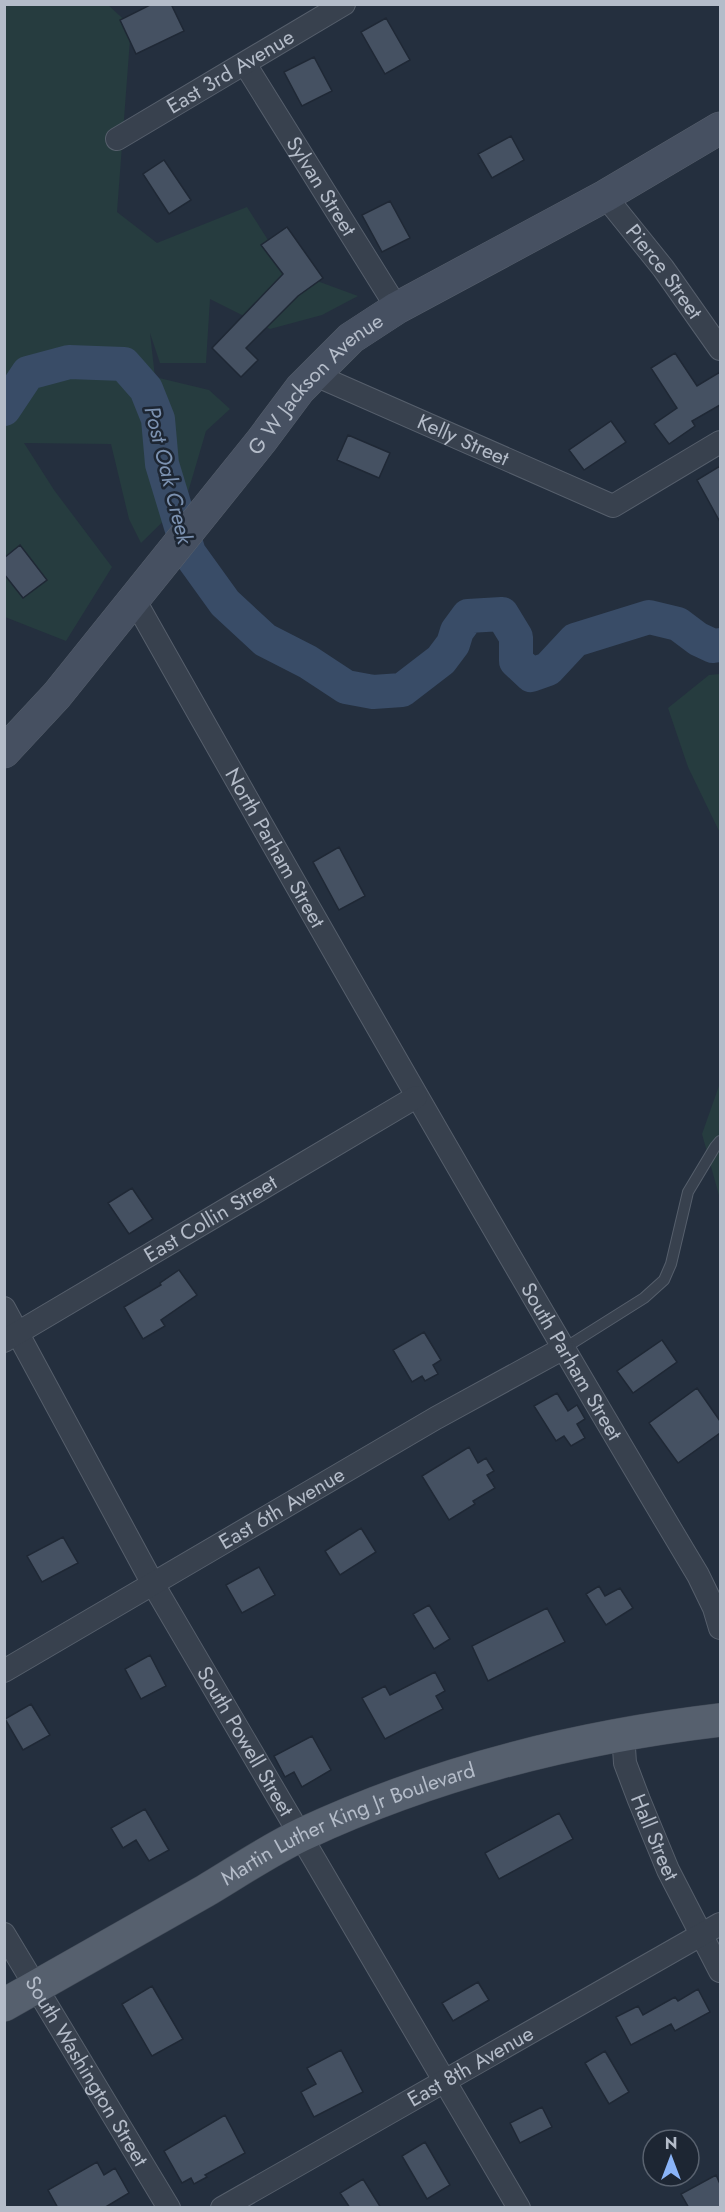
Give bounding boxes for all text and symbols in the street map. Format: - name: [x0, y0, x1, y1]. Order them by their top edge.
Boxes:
- street label: East 3rd Avenue: [161, 22, 300, 121]
- street label: Sylvan Street: [279, 131, 364, 242]
- street label: Pierce Street: [618, 218, 710, 325]
- street label: G W Jackson Avenue: [241, 306, 389, 461]
- water label: Post Oak Creek: [136, 403, 202, 549]
- street label: Kelly Street: [412, 407, 514, 473]
- street label: North Parham Street: [218, 762, 332, 933]
- street label: East Collin Street: [138, 1168, 283, 1270]
- street label: South Parham Street: [513, 1277, 630, 1446]
- street label: East 6th Avenue: [213, 1459, 351, 1557]
- street label: South Powell Street: [189, 1661, 301, 1822]
- street label: Martin Luther King Jr Boulevard: [215, 1755, 479, 1893]
- street label: Hall Street: [623, 1789, 686, 1886]
- street label: South Washington Street: [18, 1970, 155, 2172]
- street label: East 8th Avenue: [402, 2018, 539, 2114]
- north arrow: [641, 2128, 701, 2188]
- text: N: [665, 2132, 677, 2155]

